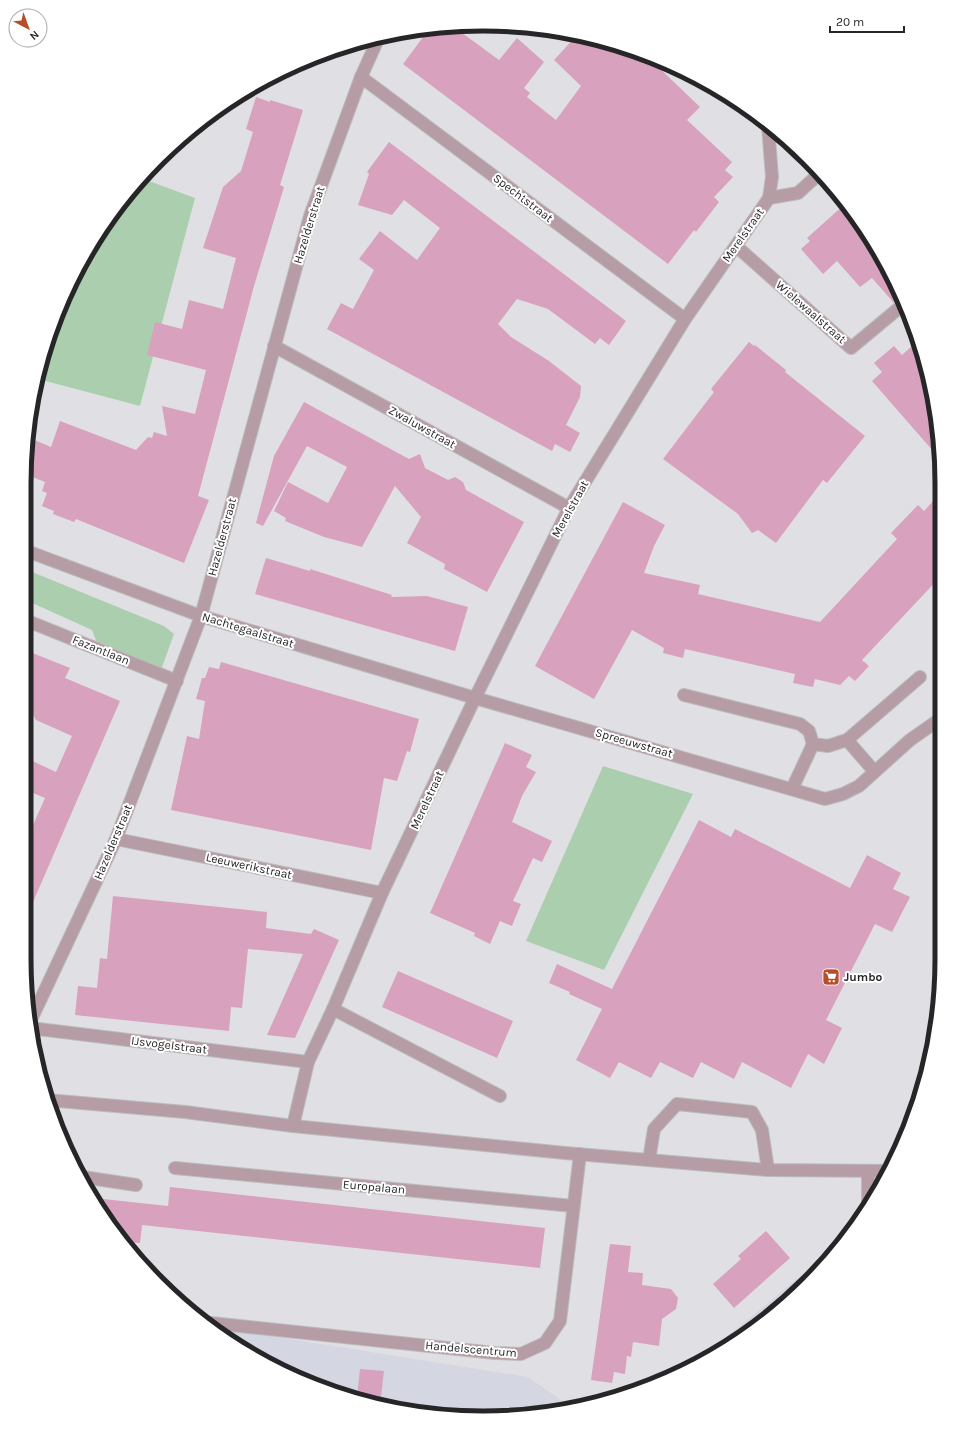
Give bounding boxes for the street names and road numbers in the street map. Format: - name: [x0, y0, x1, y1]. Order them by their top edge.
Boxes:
- street label: Spechtstraat: [490, 171, 556, 225]
- street label: Hazelderstraat: [291, 184, 328, 265]
- street label: Merelstraat: [719, 205, 767, 265]
- street label: Wielewaalstraat: [773, 278, 849, 347]
- street label: Zwaluwstraat: [386, 403, 458, 451]
- street label: Merelstraat: [549, 478, 592, 540]
- street label: Hazelderstraat: [205, 496, 239, 578]
- street label: Nachtegaalstraat: [200, 609, 296, 651]
- street label: Fazantlaan: [70, 632, 132, 668]
- street label: Spreeuwstraat: [594, 725, 675, 761]
- street label: Merelstraat: [407, 768, 447, 832]
- street label: Hazelderstraat: [91, 802, 135, 882]
- street label: Leeuwerikstraat: [205, 850, 294, 882]
- street label: IJsvogelstraat: [130, 1033, 208, 1057]
- street label: Europalaan: [342, 1177, 406, 1197]
- street label: Handelscentrum: [425, 1338, 517, 1360]

